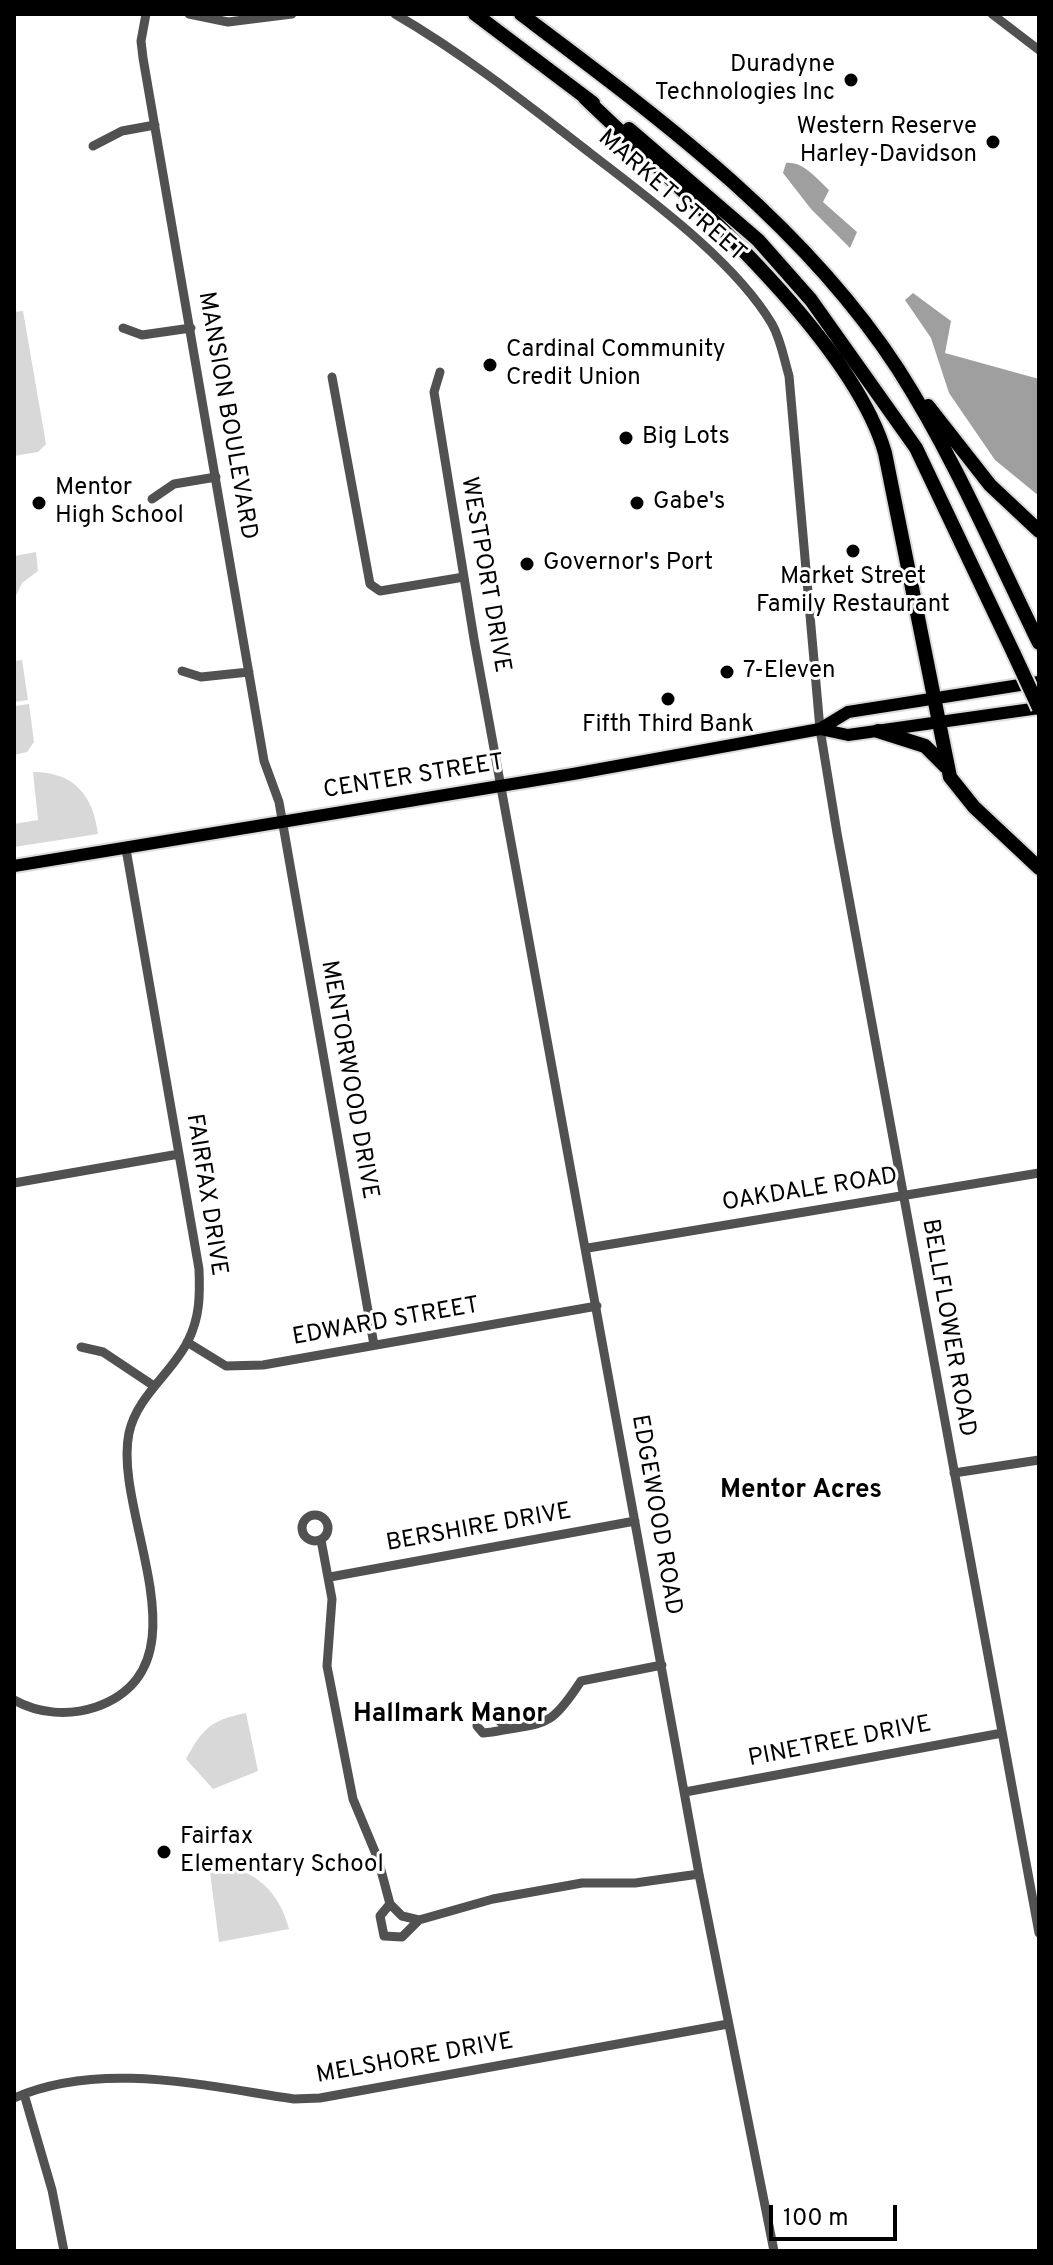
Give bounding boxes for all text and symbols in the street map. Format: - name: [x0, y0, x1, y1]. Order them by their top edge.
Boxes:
- place label: Duradyne Technologies Inc: [655, 52, 835, 108]
- marker: Duradyne Technologies Inc: [842, 71, 860, 89]
- place label: Western Reserve Harley-Davidson: [796, 114, 977, 170]
- street label: MARKET STREET: [591, 125, 751, 269]
- marker: Western Reserve Harley-Davidson: [984, 133, 1002, 151]
- street label: MANSION BOULEVARD: [190, 290, 262, 542]
- place label: Cardinal Community Credit Union: [506, 337, 725, 393]
- marker: Cardinal Community Credit Union: [481, 356, 499, 374]
- place label: Big Lots: [642, 424, 730, 452]
- marker: Big Lots: [617, 429, 635, 447]
- place label: Mentor High School: [55, 475, 184, 531]
- street label: WESTPORT DRIVE: [453, 475, 515, 675]
- place label: Gabe's: [653, 489, 725, 517]
- marker: Mentor High School: [30, 494, 48, 512]
- marker: Gabe's: [628, 494, 646, 512]
- marker: Market Street Family Restaurant: [844, 542, 862, 560]
- place label: Governor's Port: [543, 550, 713, 578]
- marker: Governor's Port: [518, 555, 536, 573]
- place label: Market Street Family Restaurant: [756, 564, 950, 620]
- place label: 7-Eleven: [743, 658, 836, 686]
- marker: 7-Eleven: [718, 663, 736, 681]
- marker: Fifth Third Bank: [659, 690, 677, 708]
- place label: Fifth Third Bank: [582, 712, 754, 740]
- street label: CENTER STREET: [322, 750, 506, 806]
- street label: MENTORWOOD DRIVE: [313, 958, 383, 1202]
- street label: FAIRFAX DRIVE: [178, 1112, 232, 1278]
- street label: OAKDALE ROAD: [720, 1163, 900, 1219]
- street label: BELLFLOWER ROAD: [914, 1217, 980, 1439]
- street label: EDWARD STREET: [290, 1292, 482, 1354]
- street label: EDGEWOOD ROAD: [623, 1413, 687, 1617]
- district label: Mentor Acres: [720, 1476, 882, 1508]
- street label: BERSHIRE DRIVE: [384, 1499, 574, 1559]
- district label: Hallmark Manor: [353, 1700, 547, 1732]
- street label: PINETREE DRIVE: [746, 1711, 934, 1775]
- place label: Fairfax Elementary School: [180, 1824, 384, 1880]
- marker: Fairfax Elementary School: [155, 1843, 173, 1861]
- street label: MELSHORE DRIVE: [314, 2028, 516, 2092]
- scale bar: [773, 2189, 901, 2239]
- text: 100 m: [783, 2204, 849, 2234]

